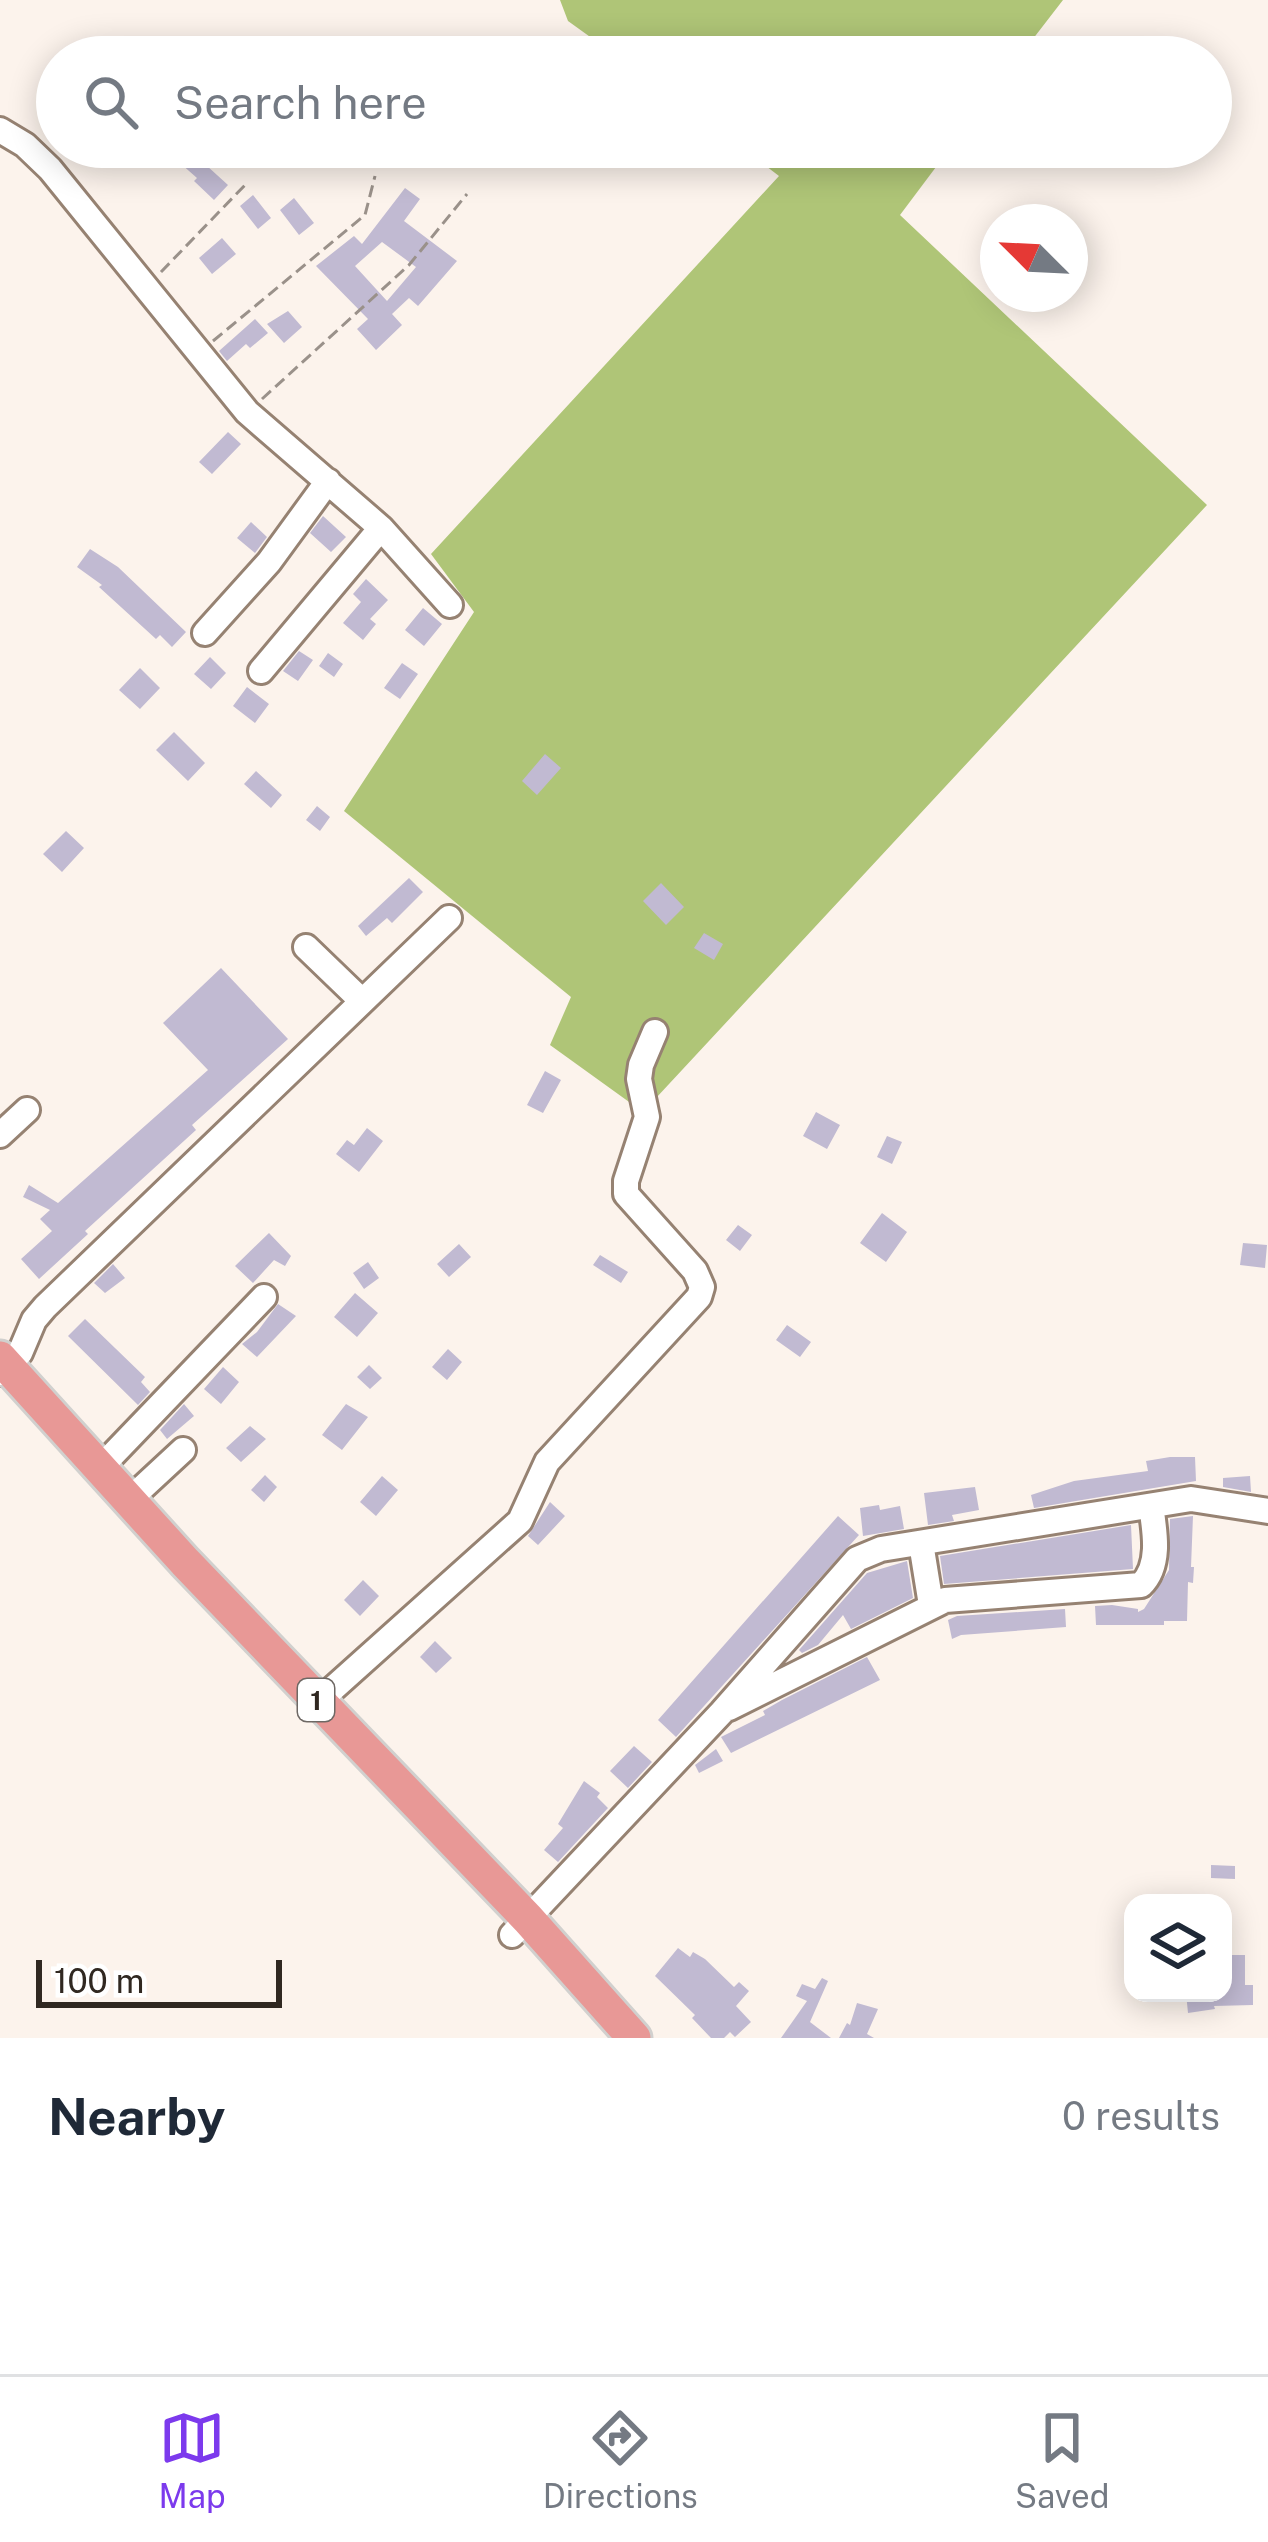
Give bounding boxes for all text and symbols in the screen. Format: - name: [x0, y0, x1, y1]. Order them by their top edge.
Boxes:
- search box: [36, 36, 1232, 168]
- icon: search: [78, 69, 144, 135]
- text: Search here: [174, 76, 427, 129]
- north arrow: [980, 204, 1088, 312]
- road number: 1: [298, 1679, 334, 1721]
- map controls: [1124, 1894, 1232, 2002]
- button: layers: [1124, 1894, 1232, 2002]
- scale bar: [36, 1954, 282, 2007]
- text: 100 m: [54, 1962, 144, 2000]
- text: Nearby: [48, 2087, 225, 2146]
- text: 0 results: [1062, 2093, 1220, 2139]
- tab: Map: [159, 2405, 226, 2515]
- tab: Directions: [543, 2405, 698, 2515]
- tab: Saved: [1015, 2405, 1109, 2515]

